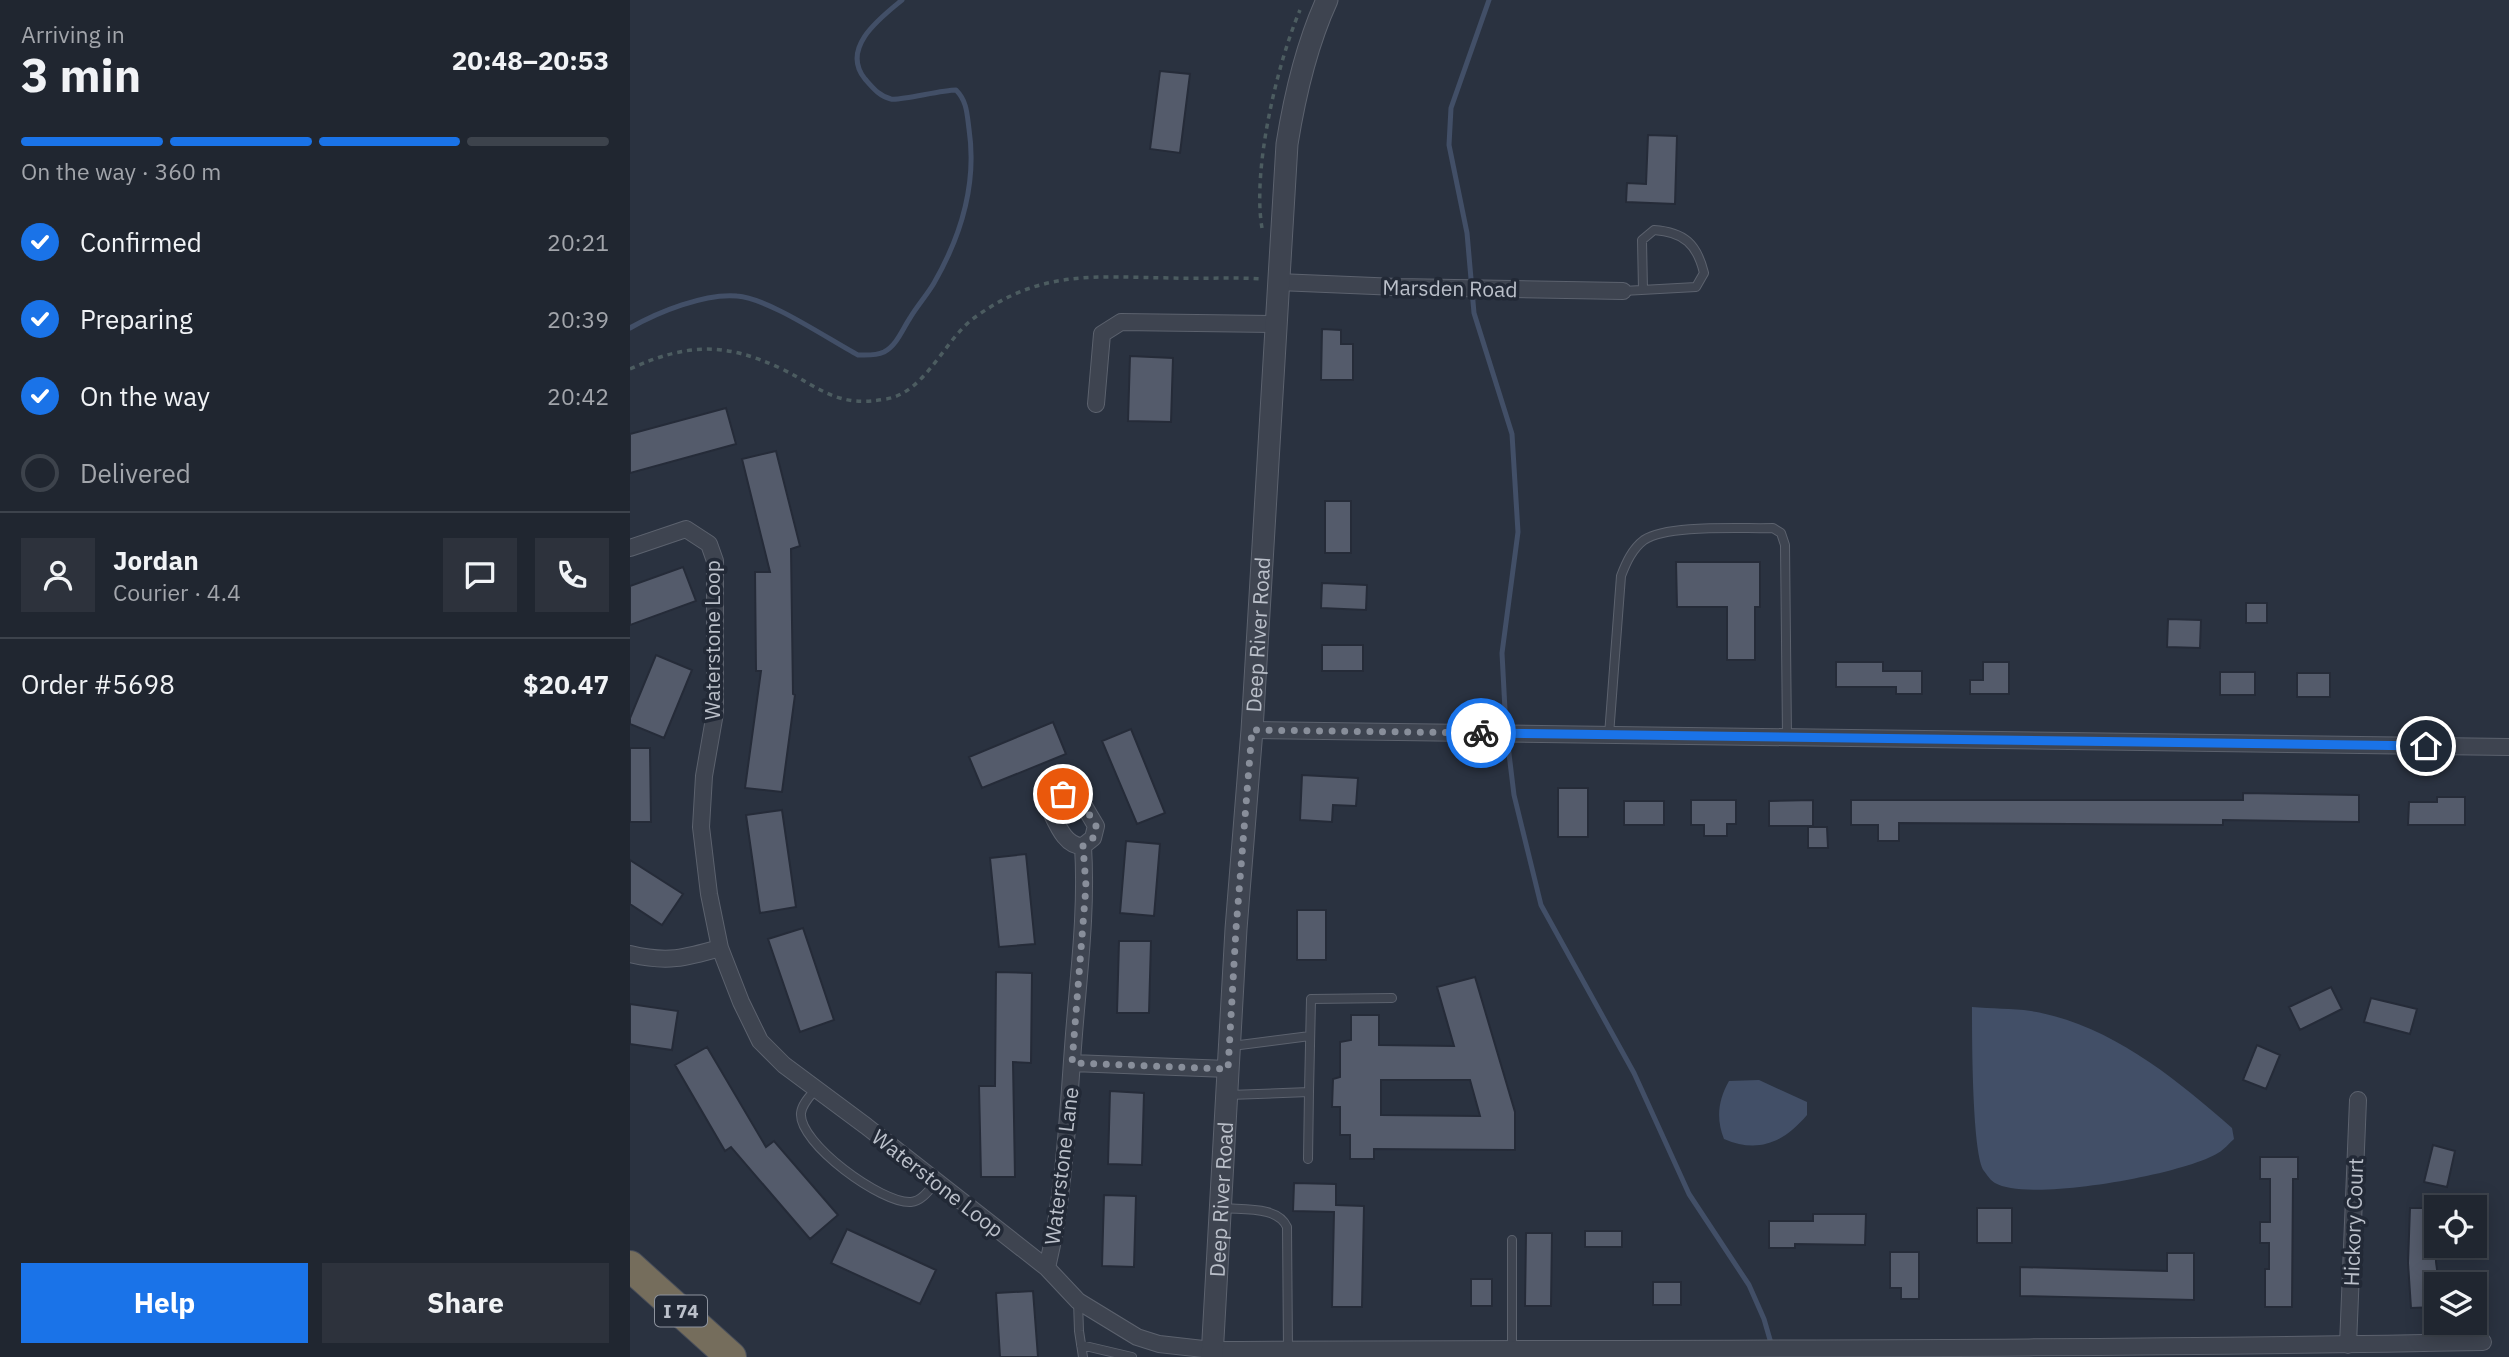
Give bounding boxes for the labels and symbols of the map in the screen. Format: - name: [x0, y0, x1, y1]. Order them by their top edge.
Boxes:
- street label: Marsden Road: [1382, 273, 1518, 303]
- street label: Deep River Road: [1239, 556, 1276, 713]
- street label: Waterstone Loop: [698, 560, 726, 720]
- courier: [1446, 698, 1516, 768]
- pin: [2396, 716, 2456, 776]
- pin: [1033, 764, 1093, 824]
- street label: Waterstone Lane: [1037, 1085, 1085, 1247]
- street label: Deep River Road: [1203, 1121, 1239, 1278]
- street label: Waterstone Loop: [866, 1123, 1010, 1243]
- street label: Hickory Court: [2337, 1157, 2369, 1287]
- road number: I 74: [655, 1296, 707, 1326]

